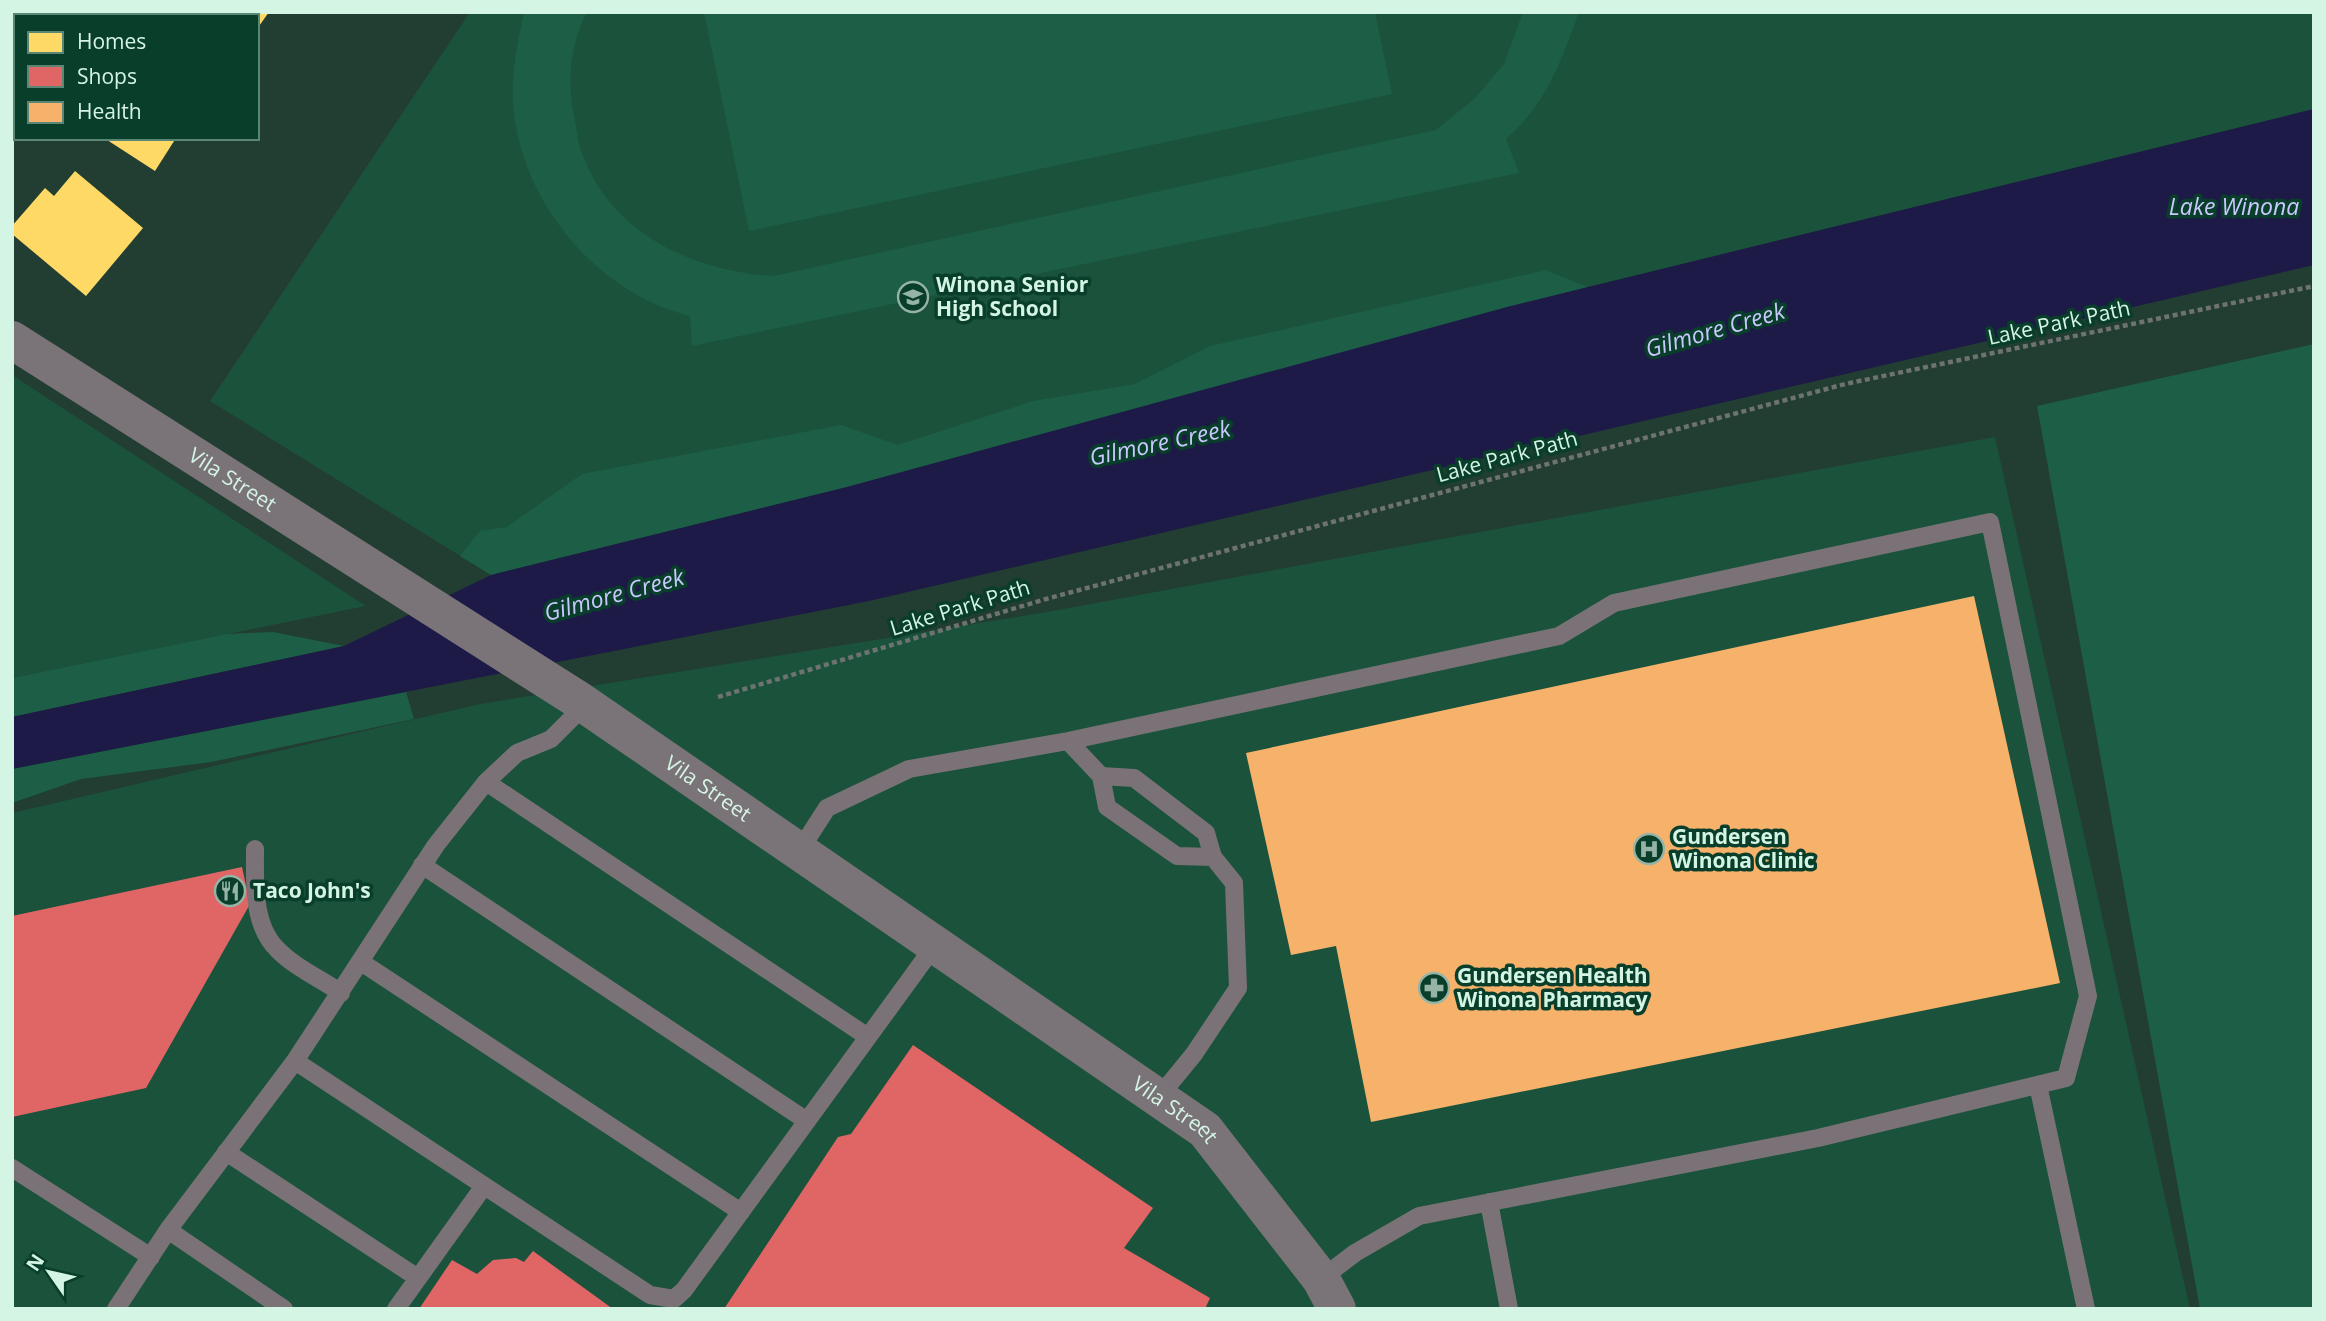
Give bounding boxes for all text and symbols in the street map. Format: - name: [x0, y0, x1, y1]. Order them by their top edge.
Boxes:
- legend: [14, 14, 259, 140]
- text: Homes: [77, 27, 146, 55]
- text: Shops: [77, 62, 137, 90]
- text: Health: [77, 97, 142, 125]
- water label: Lake Winona: [2169, 190, 2299, 222]
- place label: Winona Senior High School: [936, 270, 1089, 322]
- school or university icon: Winona Senior High School: [896, 280, 930, 314]
- street label: Lake Park Path: [1985, 293, 2133, 351]
- water label: Gilmore Creek: [1641, 294, 1789, 364]
- water label: Gilmore Creek: [1086, 411, 1234, 473]
- street label: Lake Park Path: [1433, 424, 1580, 488]
- street label: Vila Street: [184, 441, 282, 517]
- water label: Gilmore Creek: [540, 560, 688, 628]
- street label: Lake Park Path: [886, 572, 1033, 642]
- street label: Vila Street: [660, 748, 757, 827]
- place label: Gundersen Winona Clinic: [1672, 822, 1815, 874]
- hospital icon: Gundersen Winona Clinic: [1632, 832, 1666, 866]
- restaurant icon: Taco John's: [213, 874, 247, 908]
- place label: Taco John's: [253, 876, 371, 904]
- place label: Gundersen Health Winona Pharmacy: [1457, 961, 1648, 1013]
- pharmacy icon: Gundersen Health Winona Pharmacy: [1417, 971, 1451, 1005]
- street label: Vila Street: [1127, 1069, 1225, 1149]
- north arrow: [14, 1237, 84, 1307]
- text: N: [20, 1249, 50, 1276]

